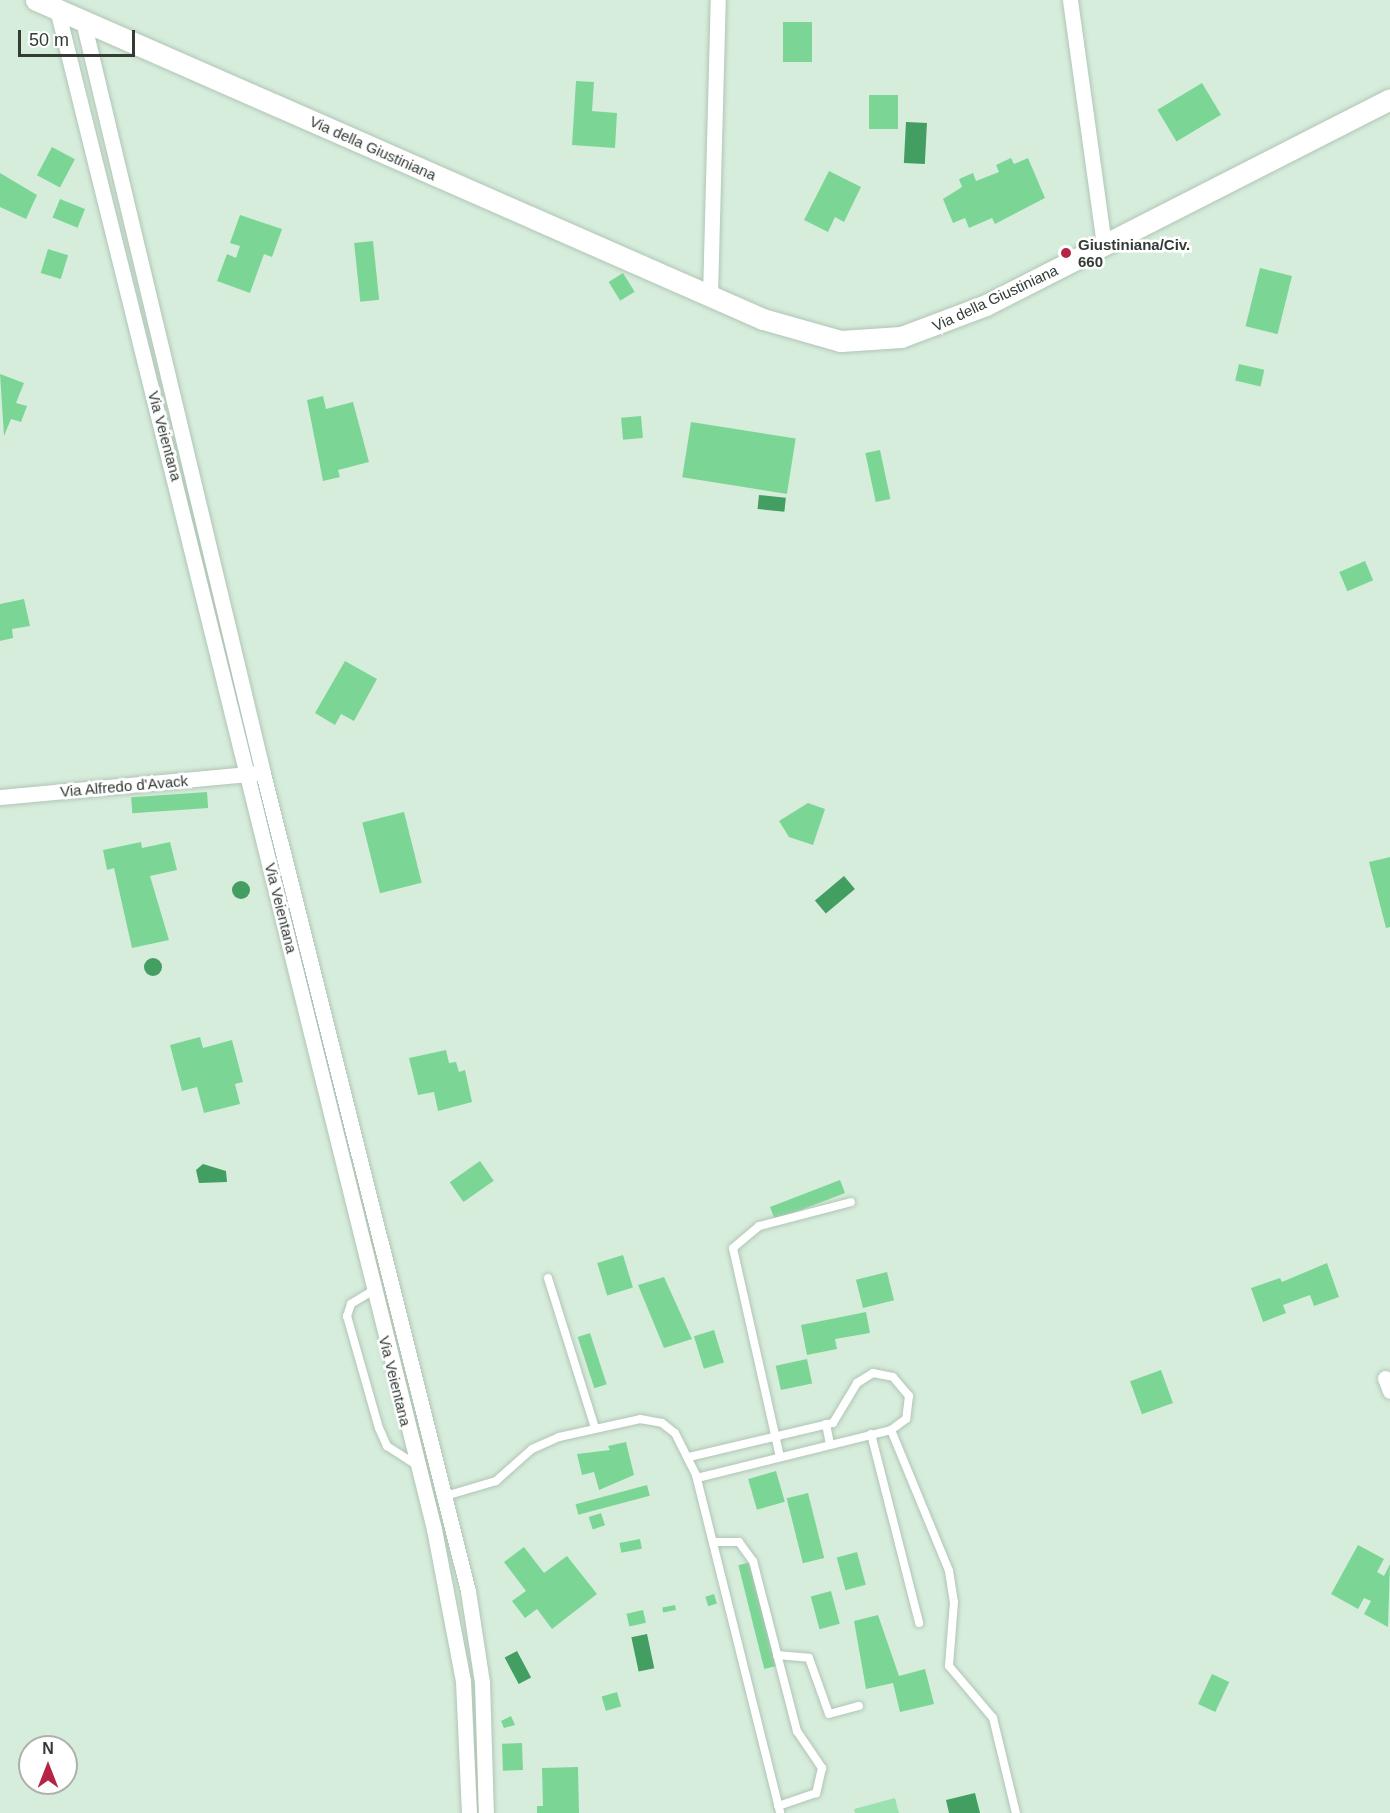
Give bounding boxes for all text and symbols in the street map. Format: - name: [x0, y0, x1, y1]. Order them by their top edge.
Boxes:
- scale bar: [21, 18, 138, 56]
- text: 50 m: [29, 30, 69, 50]
- street label: Via della Giustiniana: [307, 112, 439, 184]
- place label: Giustiniana/Civ. 660: [1078, 235, 1190, 270]
- marker: Giustiniana/Civ. 660: [1059, 246, 1073, 260]
- street label: Via della Giustiniana: [929, 261, 1061, 335]
- street label: Via Veientana: [144, 389, 186, 483]
- street label: Via Alfredo d'Avack: [59, 771, 189, 801]
- street label: Via Veientana: [261, 861, 301, 955]
- street label: Via Veientana: [375, 1334, 415, 1428]
- north arrow: [18, 1735, 78, 1795]
- text: N: [42, 1740, 54, 1757]

